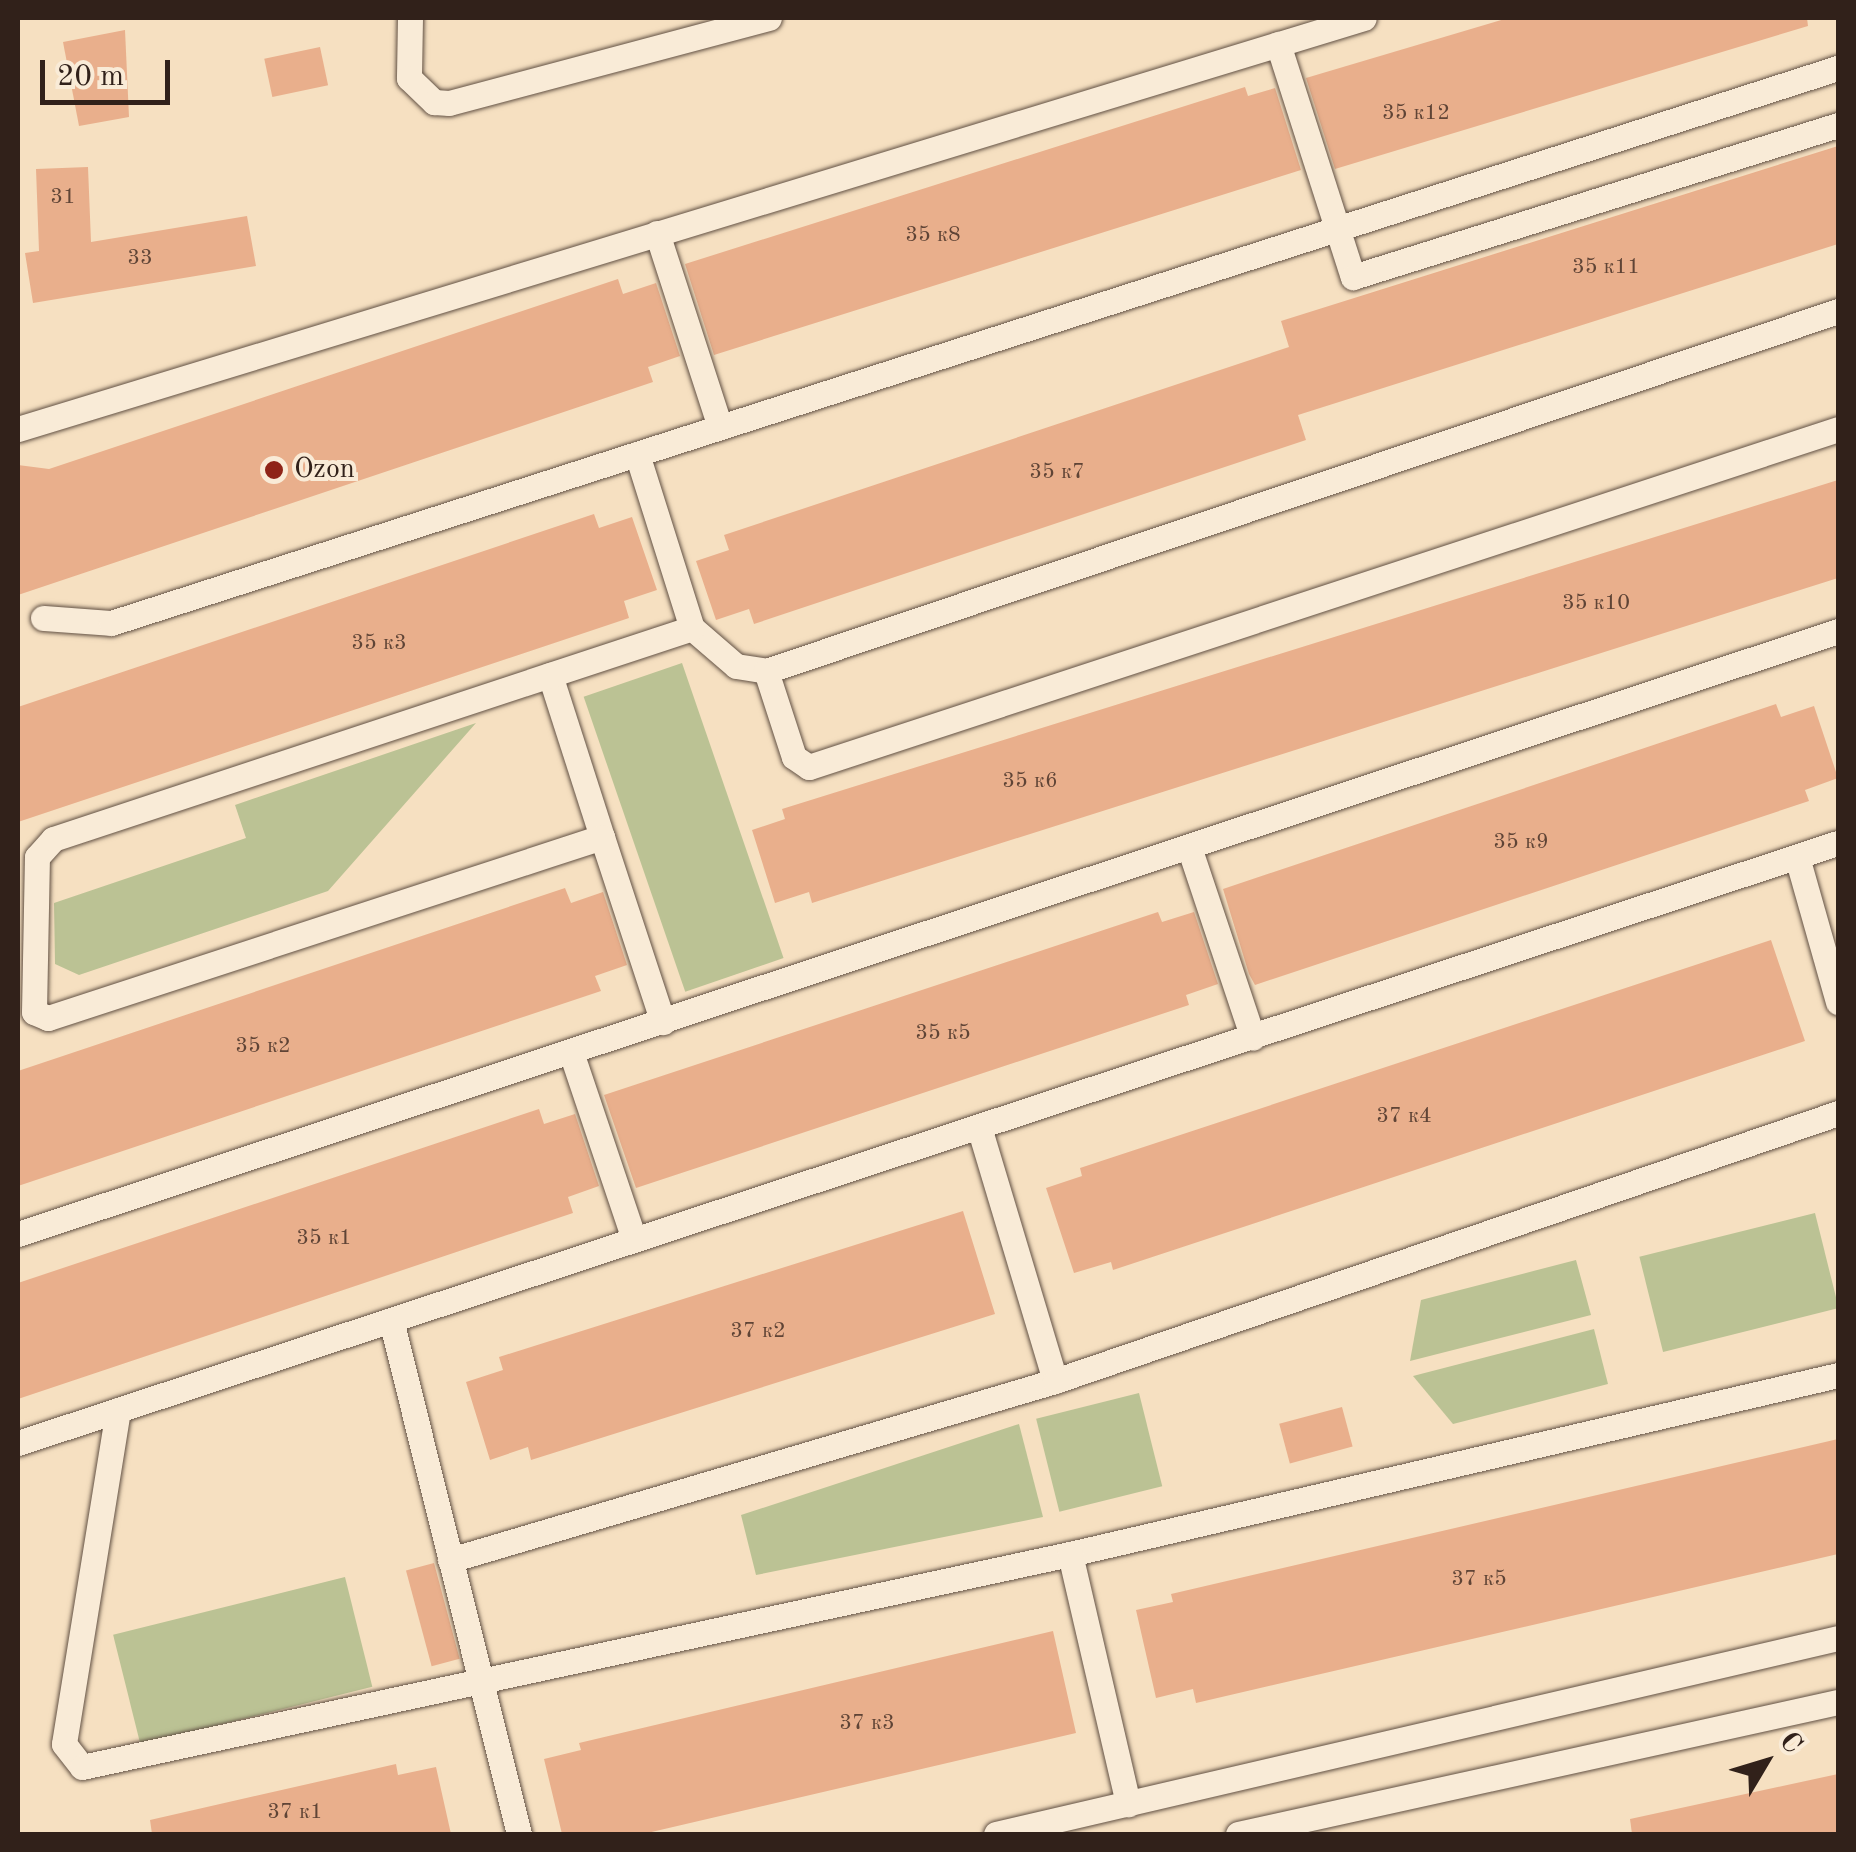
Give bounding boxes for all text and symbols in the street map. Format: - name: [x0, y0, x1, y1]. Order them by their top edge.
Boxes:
- scale bar: [45, 40, 175, 102]
- text: 20 m: [57, 62, 124, 92]
- house number: 35 к12: [1382, 101, 1450, 127]
- house number: 31: [50, 185, 76, 211]
- house number: 35 к8: [905, 223, 961, 249]
- house number: 33: [127, 246, 153, 272]
- house number: 35 к11: [1572, 255, 1640, 281]
- place label: Ozon: [294, 453, 355, 487]
- marker: Ozon: [263, 459, 285, 481]
- house number: 35 к7: [1029, 460, 1085, 486]
- house number: 35 к10: [1562, 591, 1630, 617]
- house number: 35 к3: [351, 631, 407, 657]
- house number: 35 к6: [1002, 769, 1058, 795]
- house number: 35 к9: [1493, 830, 1549, 856]
- house number: 35 к5: [915, 1021, 971, 1047]
- house number: 35 к2: [235, 1034, 291, 1060]
- house number: 37 к4: [1376, 1104, 1432, 1130]
- house number: 35 к1: [296, 1226, 352, 1252]
- house number: 37 к2: [730, 1319, 786, 1345]
- house number: 37 к5: [1451, 1567, 1507, 1593]
- house number: 37 к3: [839, 1711, 895, 1737]
- north arrow: [1716, 1712, 1816, 1812]
- text: С: [1773, 1728, 1806, 1759]
- house number: 37 к1: [267, 1800, 323, 1826]

